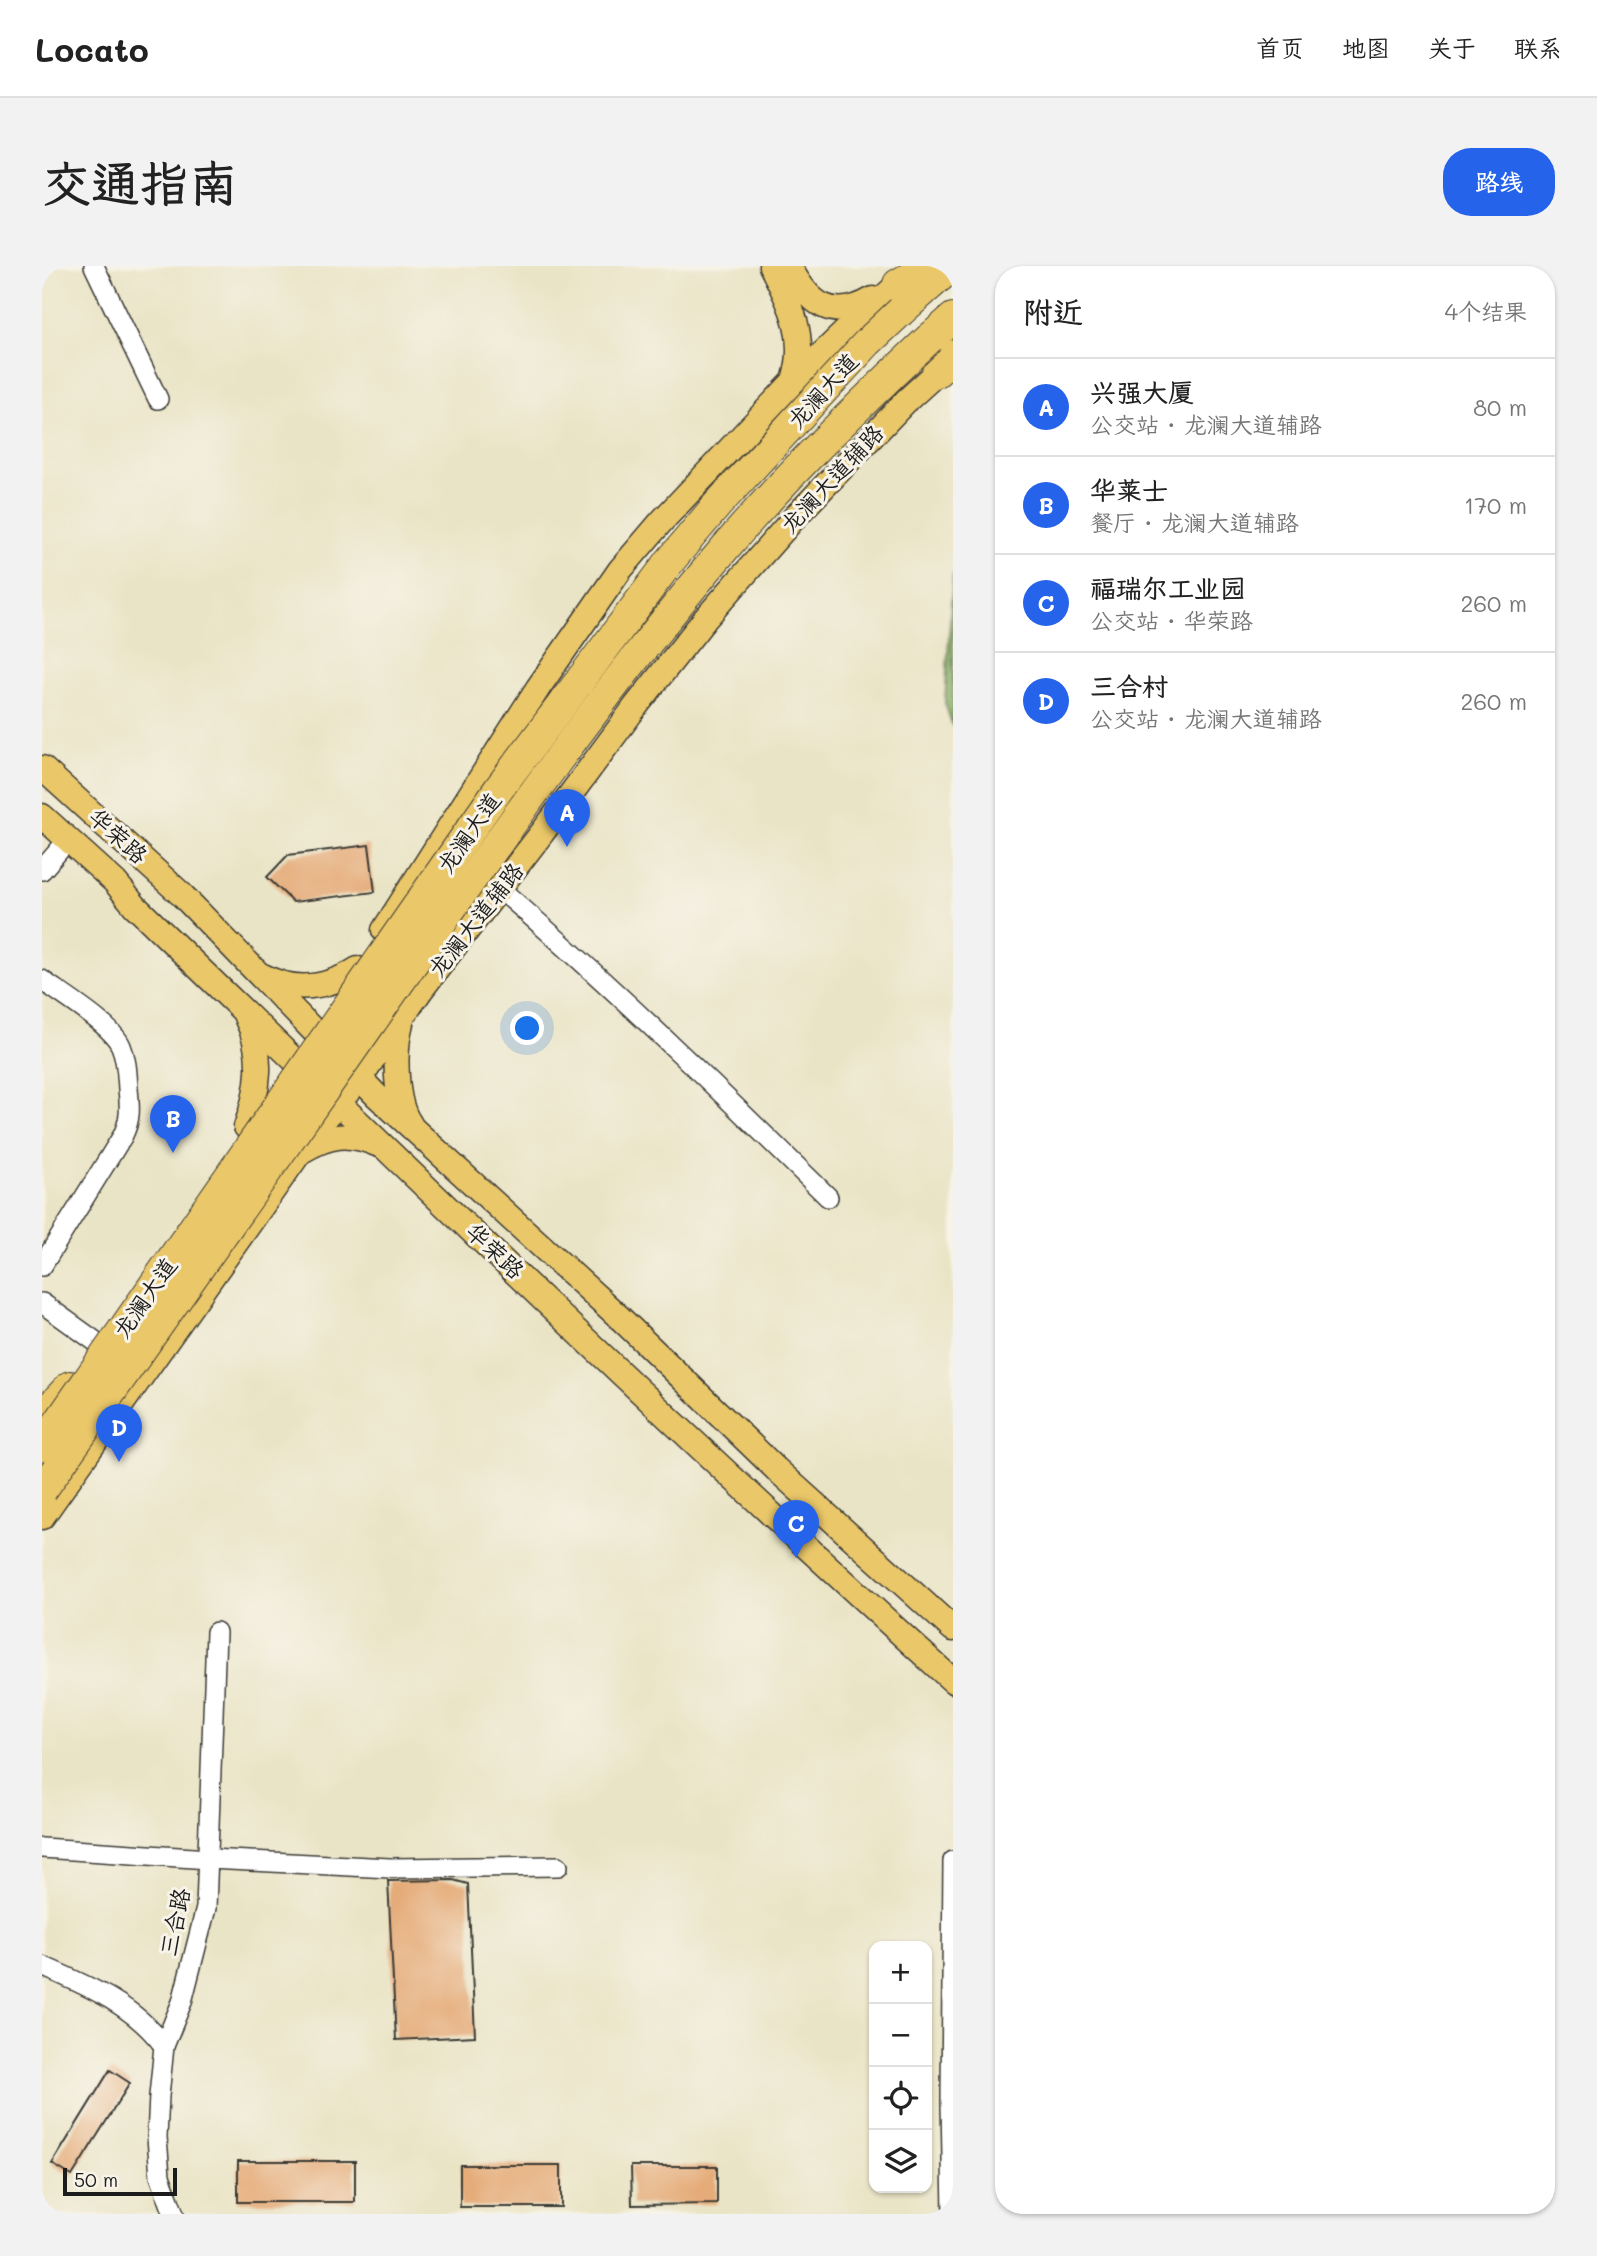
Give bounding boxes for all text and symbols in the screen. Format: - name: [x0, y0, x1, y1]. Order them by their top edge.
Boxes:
- text: Locato: [35, 27, 149, 70]
- text: 首页: [1256, 32, 1304, 63]
- text: 地图: [1342, 32, 1390, 63]
- text: 关于: [1428, 32, 1476, 63]
- text: 联系: [1514, 32, 1562, 63]
- button: 路线: [1443, 148, 1555, 216]
- text: 交通指南: [42, 150, 238, 213]
- text: 附近: [1023, 291, 1083, 331]
- text: 4个结果: [1444, 296, 1527, 326]
- street label: 龙澜大道: [780, 346, 864, 435]
- text: 兴强大厦: [1090, 375, 1194, 409]
- text: A: [1038, 392, 1054, 422]
- text: 80 m: [1473, 392, 1527, 422]
- text: 公交站 · 龙澜大道辅路: [1090, 409, 1322, 439]
- street label: 龙澜大道辅路: [773, 418, 889, 539]
- text: 华莱士: [1090, 473, 1168, 507]
- text: B: [1038, 490, 1054, 520]
- text: 170 m: [1464, 490, 1527, 520]
- text: 餐厅 · 龙澜大道辅路: [1090, 507, 1299, 537]
- text: 福瑞尔工业园: [1090, 571, 1246, 605]
- text: C: [1037, 588, 1055, 618]
- text: 260 m: [1460, 588, 1527, 618]
- text: 公交站 · 华荣路: [1090, 605, 1253, 635]
- text: 三合村: [1090, 669, 1168, 703]
- text: D: [1038, 686, 1054, 716]
- text: 260 m: [1460, 686, 1527, 716]
- text: 公交站 · 龙澜大道辅路: [1090, 703, 1322, 733]
- street label: 龙澜大道: [430, 786, 507, 879]
- pin: A: [544, 789, 590, 847]
- street label: 华荣路: [83, 801, 154, 869]
- street label: 龙澜大道辅路: [421, 856, 530, 983]
- your location: [510, 1011, 544, 1045]
- pin: B: [150, 1095, 196, 1153]
- street label: 华荣路: [460, 1216, 531, 1285]
- street label: 龙澜大道: [106, 1251, 183, 1344]
- pin: D: [96, 1404, 142, 1462]
- pin: C: [773, 1500, 819, 1558]
- street label: 三合路: [152, 1885, 196, 1959]
- map controls: [869, 1941, 932, 2193]
- button: +: [869, 1941, 932, 2004]
- button: −: [869, 2004, 932, 2067]
- button: locate: [869, 2067, 932, 2130]
- button: layers: [869, 2130, 932, 2193]
- scale bar: [63, 2165, 177, 2197]
- text: 50 m: [74, 2167, 118, 2192]

